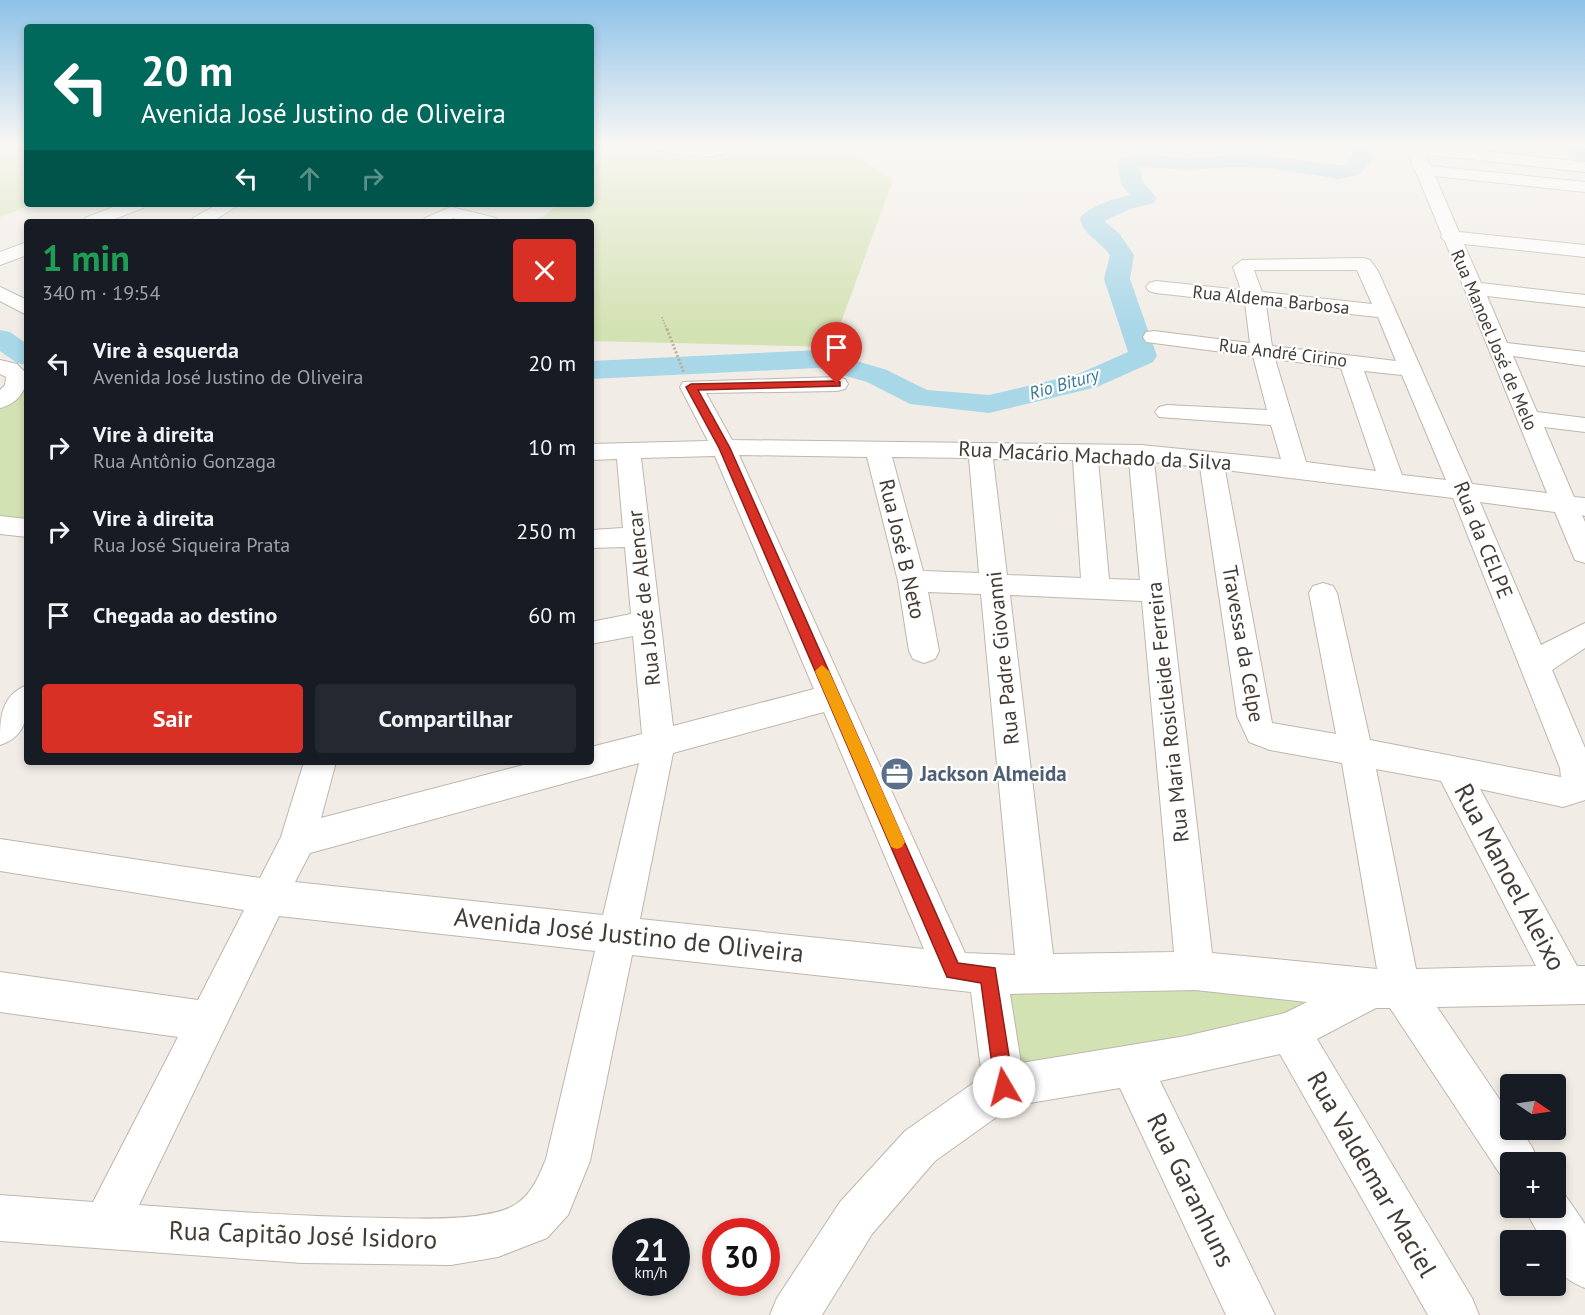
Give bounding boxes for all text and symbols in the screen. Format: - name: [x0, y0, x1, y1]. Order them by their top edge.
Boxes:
- text: 20 m: [141, 43, 233, 98]
- icon: left: [42, 48, 120, 126]
- text: Avenida José Justino de Oliveira: [141, 96, 506, 130]
- icon: left: [230, 162, 263, 195]
- icon: ahead: [293, 162, 326, 195]
- icon: right: [356, 162, 389, 195]
- text: 1 min: [42, 234, 130, 281]
- button: close: [513, 239, 576, 302]
- street label: Rua Manoel José de Melo: [1446, 246, 1543, 434]
- text: 340 m · 19:54: [42, 280, 160, 306]
- street label: Rua Aldema Barbosa: [1191, 280, 1351, 319]
- pin: [811, 322, 862, 384]
- icon: arrive: [820, 331, 853, 364]
- street label: Rua André Cirino: [1218, 333, 1349, 372]
- text: Vire à esquerda: [93, 336, 239, 364]
- icon: left: [42, 347, 75, 380]
- text: 20 m: [528, 349, 576, 377]
- water label: Rio Bitury: [1026, 362, 1103, 404]
- text: Avenida José Justino de Oliveira: [93, 364, 363, 390]
- text: Vire à direita: [93, 420, 214, 448]
- icon: right: [42, 431, 75, 464]
- text: 10 m: [528, 433, 576, 461]
- street label: Rua Macário Machado da Silva: [958, 435, 1232, 476]
- text: Rua Antônio Gonzaga: [93, 448, 276, 474]
- street label: Rua José B Neto: [873, 476, 932, 622]
- street label: Rua da CELPE: [1448, 477, 1519, 602]
- text: Vire à direita: [93, 504, 214, 532]
- street label: Rua José de Alencar: [621, 509, 666, 687]
- icon: right: [42, 515, 75, 548]
- text: 250 m: [516, 517, 576, 545]
- text: Rua José Siqueira Prata: [93, 532, 290, 558]
- street label: Travessa da Celpe: [1216, 563, 1271, 724]
- street label: Rua Padre Giovanni: [980, 570, 1025, 746]
- street label: Rua Maria Rosicleide Ferreira: [1140, 580, 1195, 844]
- icon: arrive: [42, 599, 75, 632]
- text: Chegada ao destino: [93, 601, 277, 629]
- text: 60 m: [528, 601, 576, 629]
- button: Sair: [42, 684, 303, 753]
- button: Compartilhar: [315, 684, 576, 753]
- office icon: Jackson Almeida: [879, 756, 915, 792]
- place label: Jackson Almeida: [919, 760, 1067, 787]
- street label: Rua Manoel Aleixo: [1447, 778, 1574, 976]
- street label: Avenida José Justino de Oliveira: [453, 900, 806, 969]
- position arrow: [972, 1055, 1036, 1119]
- street label: Rua Valdemar Maciel: [1300, 1065, 1445, 1283]
- north arrow: [1500, 1074, 1566, 1140]
- map controls: [1500, 1074, 1566, 1296]
- street label: Rua Garanhuns: [1140, 1107, 1243, 1272]
- button: +: [1500, 1152, 1566, 1218]
- street label: Rua Capitão José Isidoro: [168, 1213, 438, 1256]
- speed limit sign: 30: [702, 1218, 780, 1296]
- text: 21: [634, 1230, 668, 1269]
- button: −: [1500, 1230, 1566, 1296]
- text: km/h: [635, 1263, 667, 1282]

